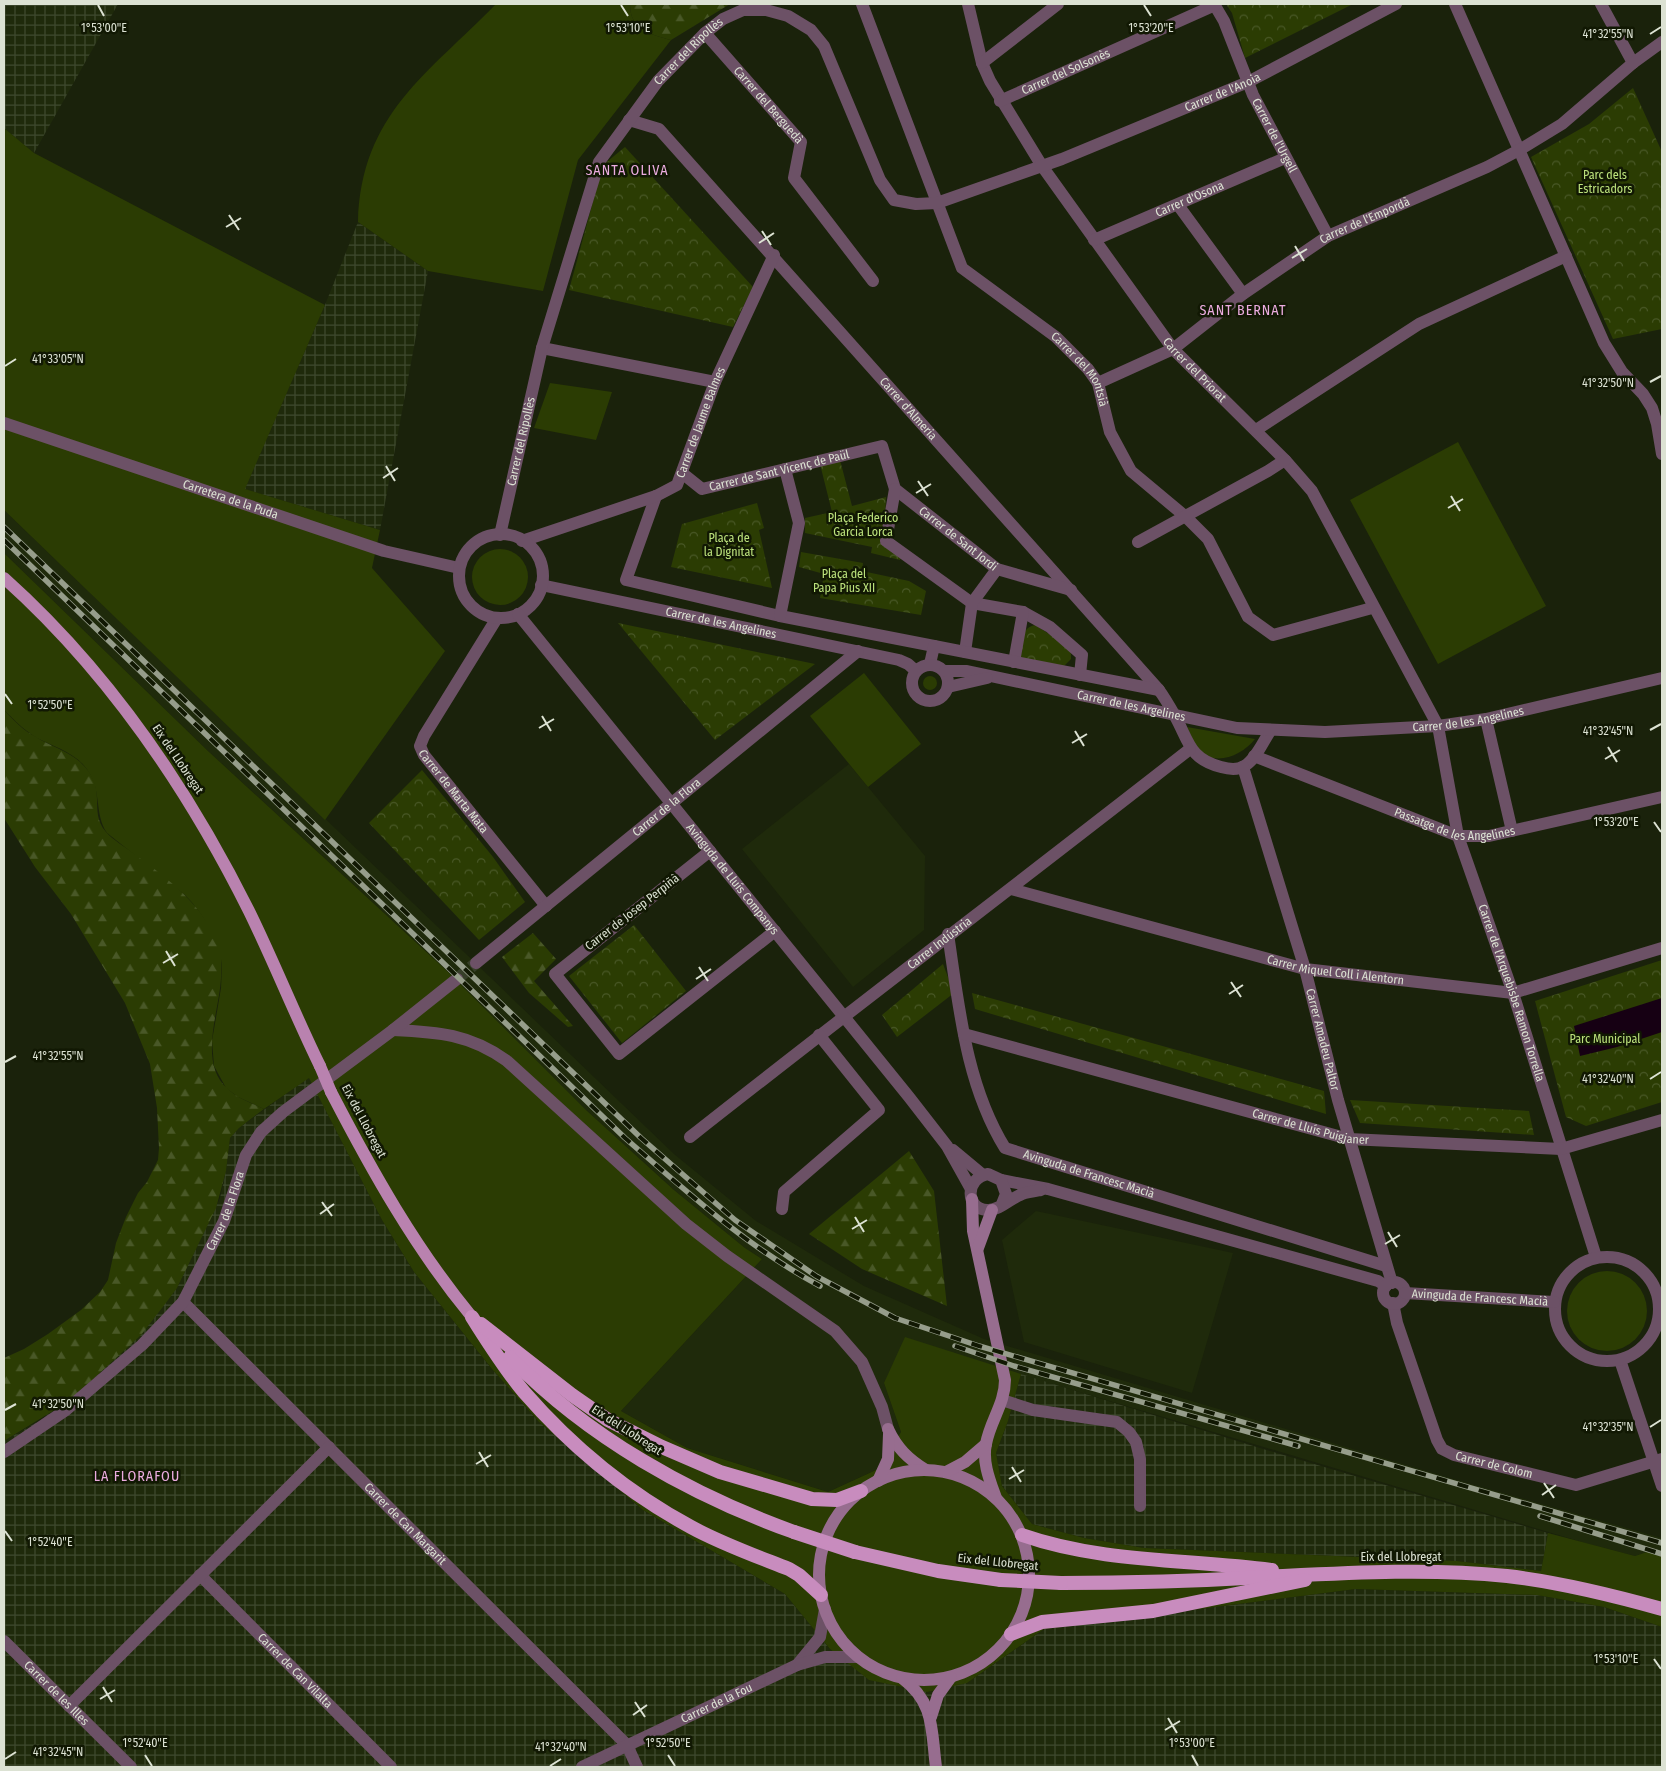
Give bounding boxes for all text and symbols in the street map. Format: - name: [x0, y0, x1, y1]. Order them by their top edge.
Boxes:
- street label: Carrer del Ripollès: [651, 15, 726, 88]
- text: 1°53'00"E: [81, 21, 127, 35]
- text: 1°53'10"E: [606, 21, 651, 35]
- text: 1°53'20"E: [1128, 21, 1174, 35]
- text: 41°32'55"N: [1583, 27, 1633, 41]
- street label: Carrer del Solsonès: [1019, 46, 1112, 98]
- street label: Carrer del Berguedà: [731, 64, 806, 146]
- street label: Carrer de l'Anoia: [1182, 70, 1263, 114]
- street label: Carrer de l'Urgell: [1249, 96, 1300, 175]
- district label: SANTA OLIVA: [585, 162, 669, 179]
- park label: Parc dels Estricadors: [1578, 168, 1632, 196]
- street label: Carrer d'Osona: [1153, 178, 1226, 220]
- street label: Carrer de l'Empordà: [1317, 194, 1412, 247]
- district label: SANT BERNAT: [1199, 302, 1287, 319]
- street label: Carrer del Montsià: [1049, 329, 1110, 408]
- street label: Carrer del Priorat: [1160, 335, 1229, 405]
- text: 41°33'05"N: [32, 352, 84, 366]
- street label: Carrer de Jaume Balmes: [673, 365, 728, 480]
- street label: Carrer d'Almeria: [877, 374, 940, 443]
- text: 41°32'50"N: [1582, 376, 1634, 390]
- street label: Carrer del Ripollès: [504, 395, 538, 487]
- street label: Carrer de Sant Vicenç de Paül: [708, 447, 851, 494]
- street label: Carretera de la Puda: [181, 477, 280, 522]
- street label: Carrer de Sant Jordi: [916, 503, 1000, 574]
- park label: Plaça Federico Garcia Lorca: [828, 511, 898, 539]
- park label: Plaça de la Dignitat: [704, 531, 754, 559]
- park label: Plaça del Papa Pius XII: [813, 567, 875, 595]
- street label: Carrer de les Angelines: [664, 604, 778, 641]
- street label: Carrer de les Argelines: [1076, 687, 1187, 724]
- text: 1°52'50"E: [27, 698, 73, 712]
- street label: Carrer de les Angelines: [1412, 703, 1525, 734]
- street label: Eix del Llobregat: [150, 721, 207, 797]
- text: 41°32'45"N: [1583, 724, 1633, 738]
- street label: Carrer de Marta Mata: [416, 747, 491, 836]
- street label: Carrer de la Flora: [629, 775, 704, 839]
- street label: Passatge de les Angelines: [1392, 805, 1516, 843]
- text: 1°53'20"E: [1593, 815, 1639, 829]
- street label: Avinguda de Lluís Companys: [683, 821, 782, 937]
- street label: Carrer de Josep Perpiñà: [582, 871, 682, 953]
- street label: Carrer de l'Arquebisbe Ramon Torrella: [1475, 902, 1547, 1083]
- street label: Carrer Indústria: [905, 914, 974, 972]
- street label: Carrer Miquel Coll i Alentorn: [1266, 952, 1405, 987]
- street label: Carrer Amadeu Paltor: [1303, 987, 1343, 1093]
- park label: Parc Municipal: [1570, 1032, 1640, 1046]
- text: 41°32'55"N: [33, 1049, 83, 1063]
- text: 41°32'40"N: [1582, 1072, 1634, 1086]
- street label: Eix del Llobregat: [339, 1082, 389, 1160]
- street label: Carrer de Lluís Puigjaner: [1251, 1106, 1370, 1147]
- street label: Avinguda de Francesc Macià: [1022, 1147, 1156, 1201]
- street label: Carrer de la Flora: [203, 1169, 247, 1253]
- street label: Avinguda de Francesc Macià: [1411, 1286, 1549, 1309]
- text: 41°32'50"N: [32, 1397, 84, 1411]
- street label: Eix del Llobregat: [589, 1402, 665, 1458]
- text: 41°32'35"N: [1583, 1420, 1633, 1434]
- street label: Carrer de Colom: [1454, 1449, 1534, 1481]
- district label: LA FLORAFOU: [94, 1468, 180, 1485]
- street label: Carrer de Can Margarit: [361, 1480, 449, 1568]
- text: 1°52'40"E: [27, 1535, 73, 1549]
- street label: Eix del Llobregat: [1360, 1550, 1442, 1564]
- street label: Eix del Llobregat: [957, 1551, 1039, 1573]
- street label: Carrer de Can Vilalta: [255, 1630, 336, 1711]
- text: 1°53'10"E: [1594, 1652, 1639, 1666]
- street label: Carrer de les Illes: [21, 1658, 92, 1728]
- street label: Carrer de la Fou: [679, 1680, 755, 1726]
- text: 1°52'40"E: [122, 1736, 168, 1750]
- text: 1°52'50"E: [645, 1736, 691, 1750]
- text: 1°53'00"E: [1169, 1736, 1215, 1750]
- text: 41°32'40"N: [535, 1740, 587, 1754]
- text: 41°32'45"N: [33, 1745, 83, 1759]

